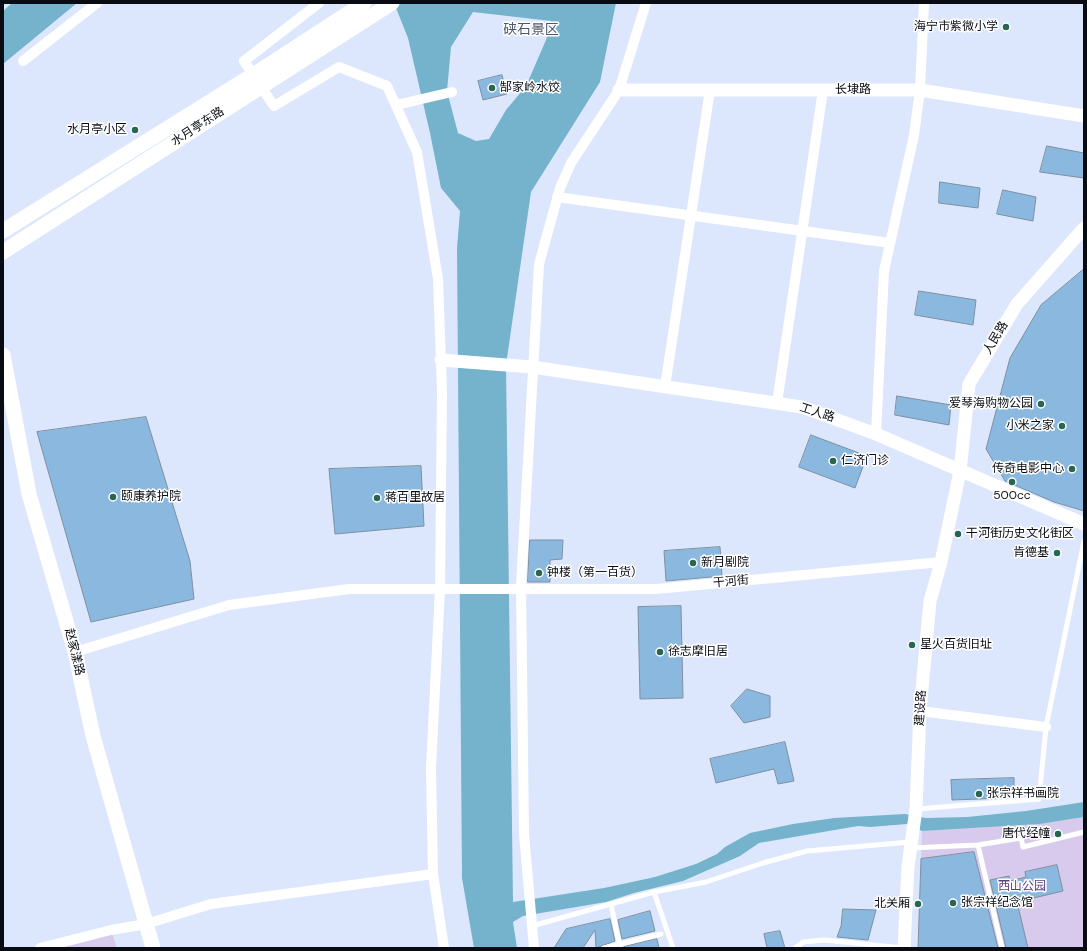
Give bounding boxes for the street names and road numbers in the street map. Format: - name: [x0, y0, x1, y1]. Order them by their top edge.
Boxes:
- street label: 长埭路: [835, 83, 871, 97]
- street label: 水月亭东路: [169, 105, 227, 149]
- street label: 人民路: [981, 319, 1011, 357]
- street label: 工人路: [798, 401, 836, 425]
- street label: 干河街: [712, 573, 750, 591]
- street label: 赵家漾路: [61, 627, 87, 677]
- street label: 建设路: [913, 690, 929, 726]

